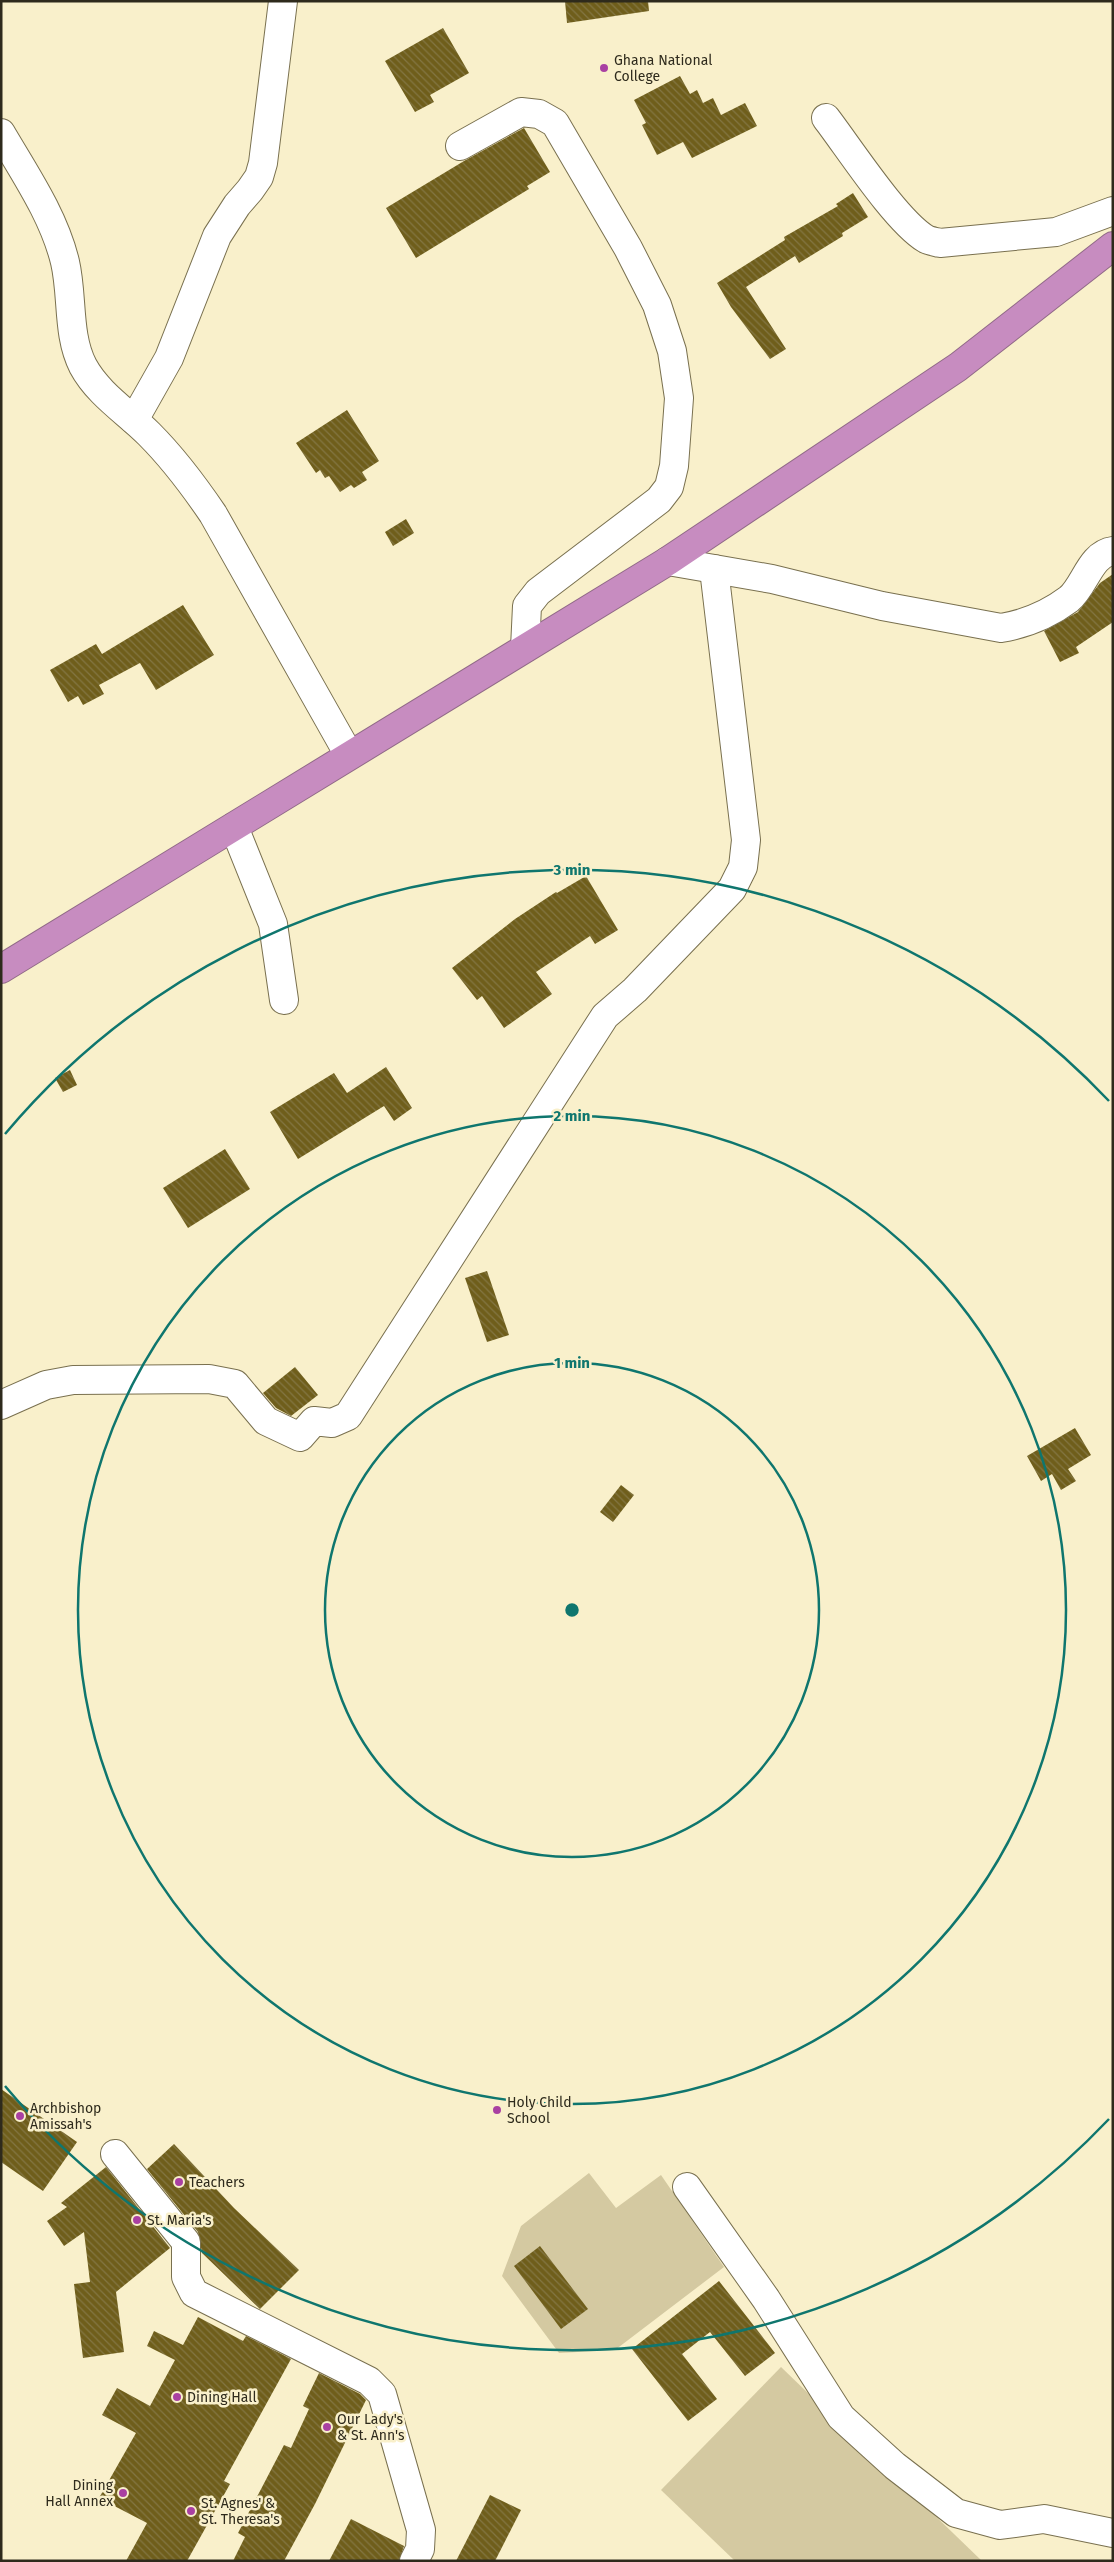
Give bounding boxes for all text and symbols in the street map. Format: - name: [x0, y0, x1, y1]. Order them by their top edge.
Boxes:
- place label: Ghana National College: [614, 52, 712, 85]
- marker: Ghana National College: [598, 62, 610, 74]
- text: 3 min: [553, 861, 590, 879]
- text: 2 min: [554, 1107, 590, 1125]
- text: 1 min: [554, 1354, 590, 1372]
- centre of rings: [563, 1601, 581, 1619]
- place label: Holy Child School: [507, 2094, 572, 2127]
- place label: Archbishop Amissah's: [30, 2100, 101, 2133]
- marker: Holy Child School: [491, 2104, 503, 2116]
- marker: Archbishop Amissah's: [14, 2110, 26, 2122]
- place label: Teachers: [189, 2174, 245, 2191]
- marker: Teachers: [173, 2176, 185, 2188]
- place label: St. Maria's: [147, 2212, 212, 2229]
- marker: St. Maria's: [131, 2214, 143, 2226]
- place label: Dining Hall: [187, 2389, 257, 2406]
- marker: Dining Hall: [171, 2391, 183, 2403]
- place label: Our Lady's & St. Ann's: [337, 2411, 405, 2444]
- marker: Our Lady's & St. Ann's: [321, 2421, 333, 2433]
- place label: Dining Hall Annex: [45, 2477, 114, 2510]
- marker: Dining Hall Annex: [117, 2487, 129, 2499]
- place label: St. Agnes' & St. Theresa's: [201, 2495, 280, 2528]
- marker: St. Agnes' & St. Theresa's: [185, 2505, 197, 2517]

